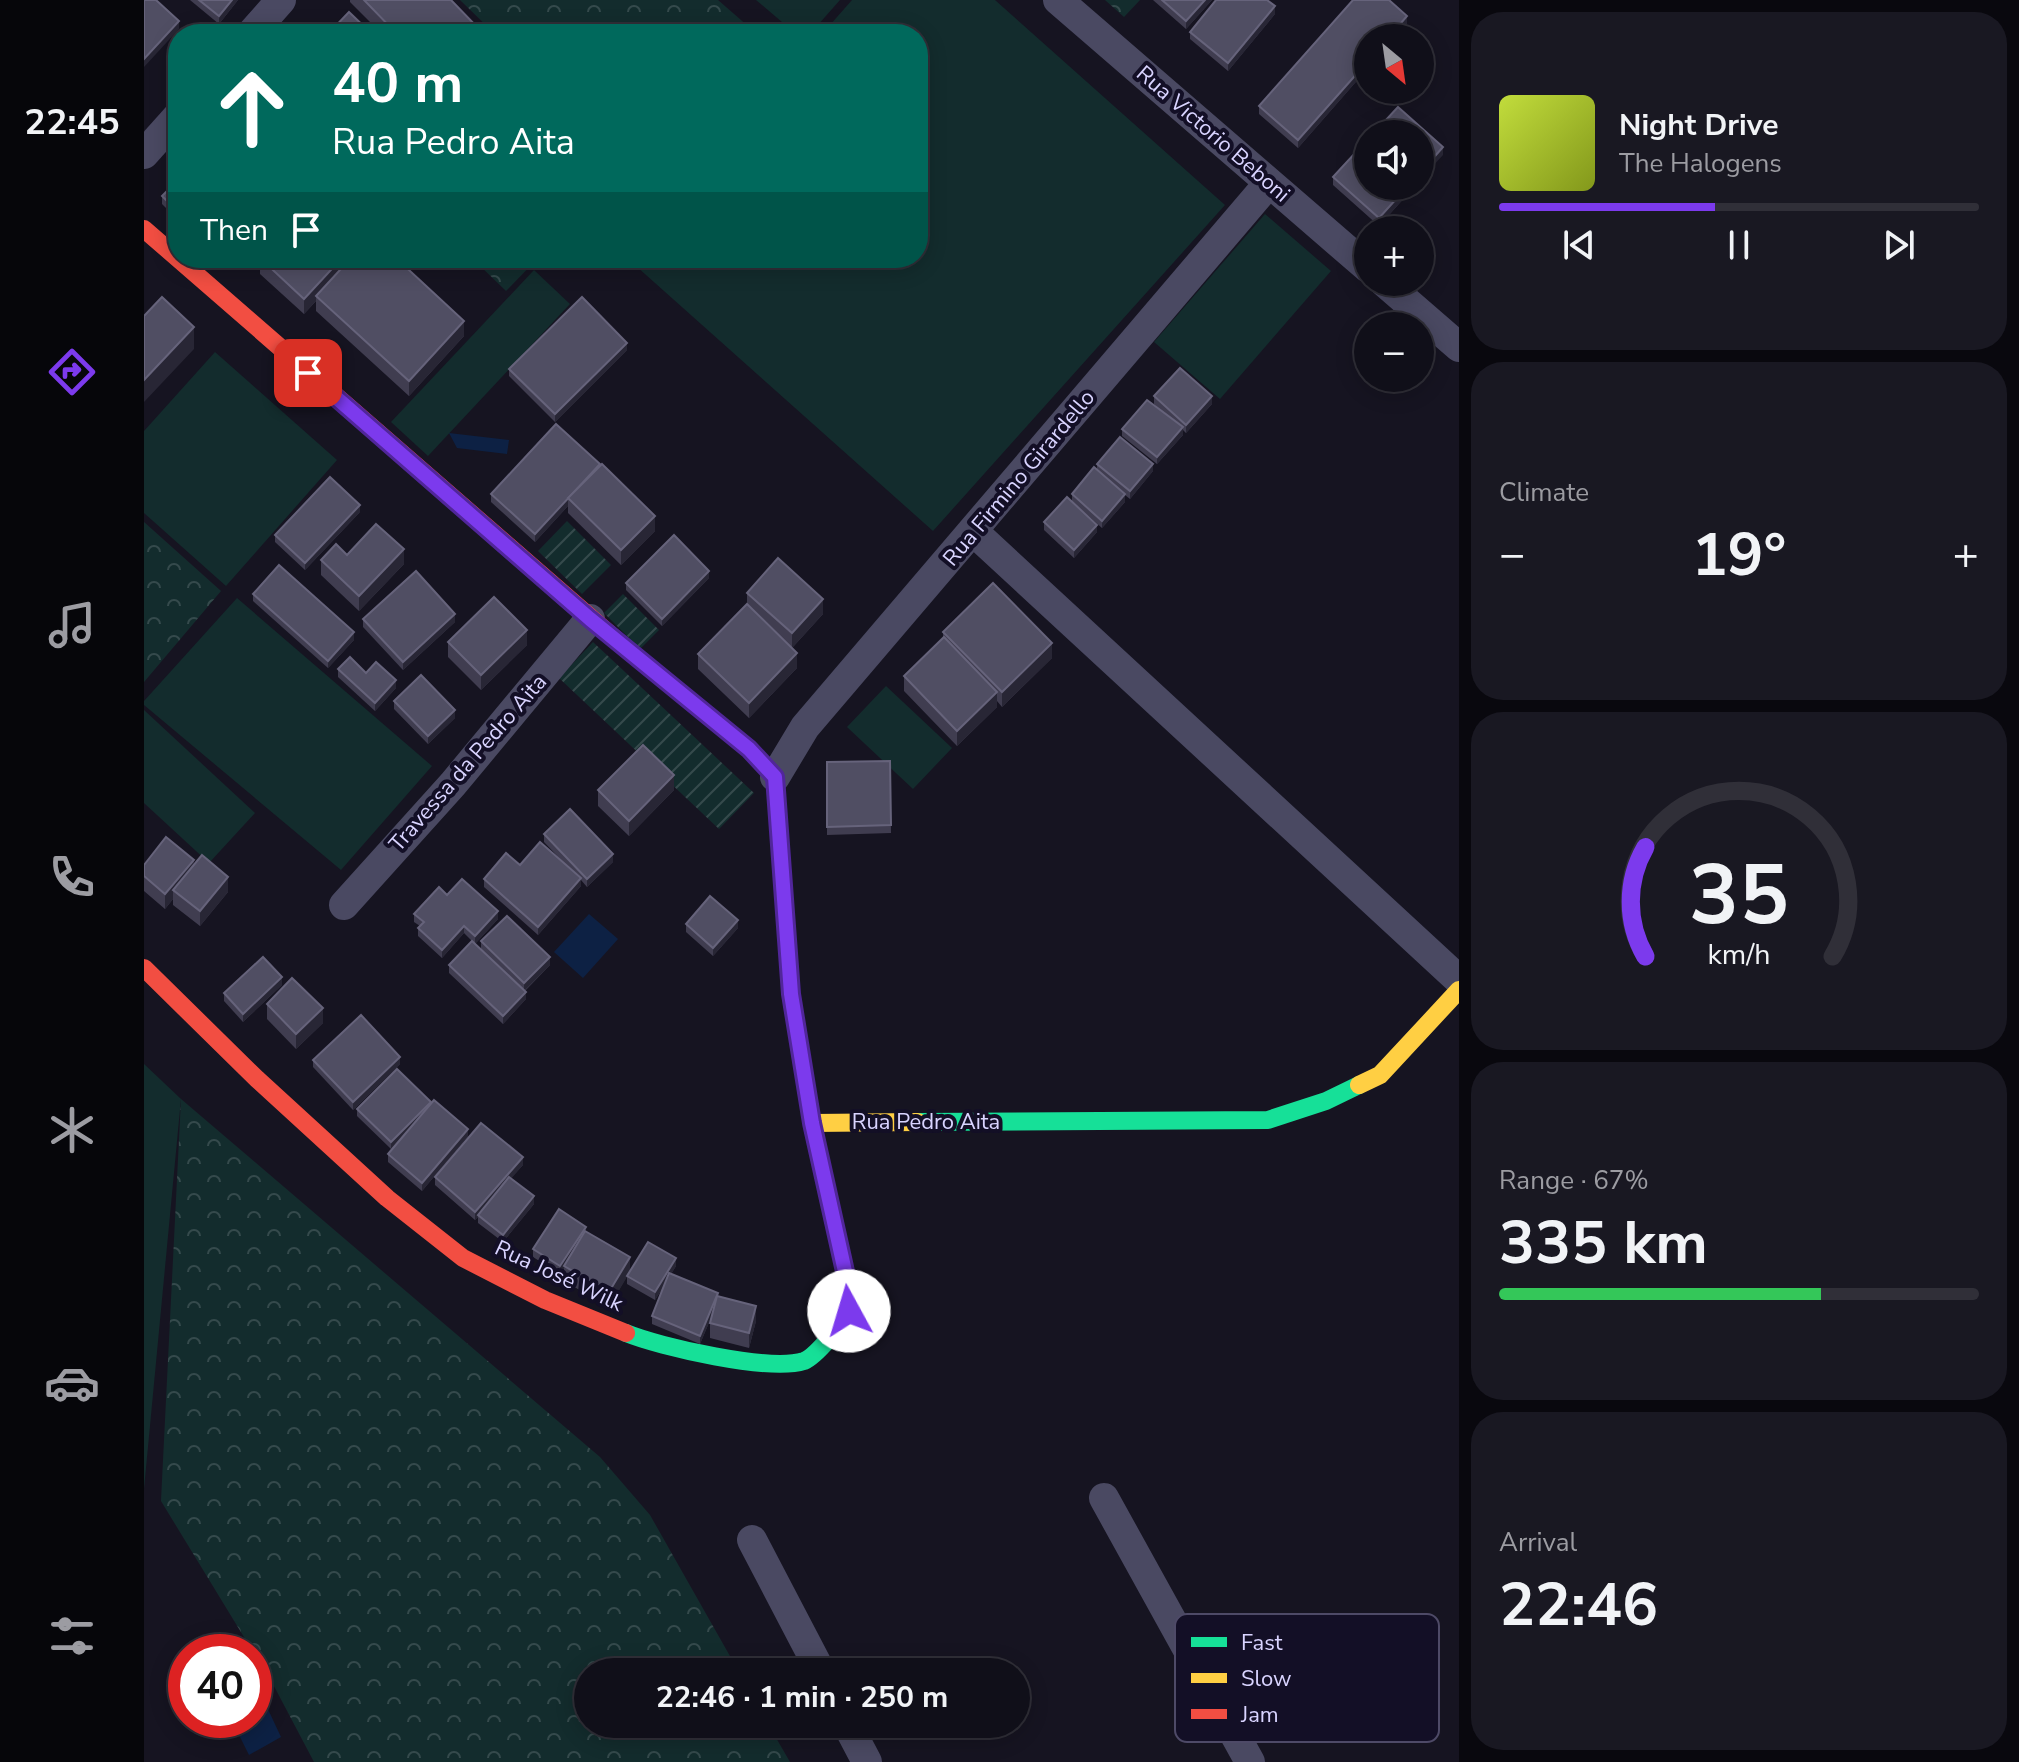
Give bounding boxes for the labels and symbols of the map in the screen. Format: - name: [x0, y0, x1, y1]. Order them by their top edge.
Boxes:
- north arrow: [1354, 24, 1434, 104]
- street label: Rua Victorio Beboni: [1130, 59, 1296, 209]
- pin: [274, 339, 342, 407]
- street label: Rua Firmino Girardello: [936, 383, 1102, 573]
- street label: Travessa da Pedro Aita: [382, 668, 554, 858]
- street label: Rua Pedro Aita: [852, 1107, 1000, 1137]
- street label: Rua José Wilk: [490, 1233, 629, 1319]
- position arrow: [807, 1269, 891, 1353]
- legend: [1175, 1614, 1439, 1742]
- text: Fast: [1241, 1628, 1283, 1658]
- speed limit sign: 40: [168, 1634, 272, 1738]
- text: Slow: [1241, 1664, 1292, 1694]
- text: Jam: [1240, 1700, 1279, 1730]

